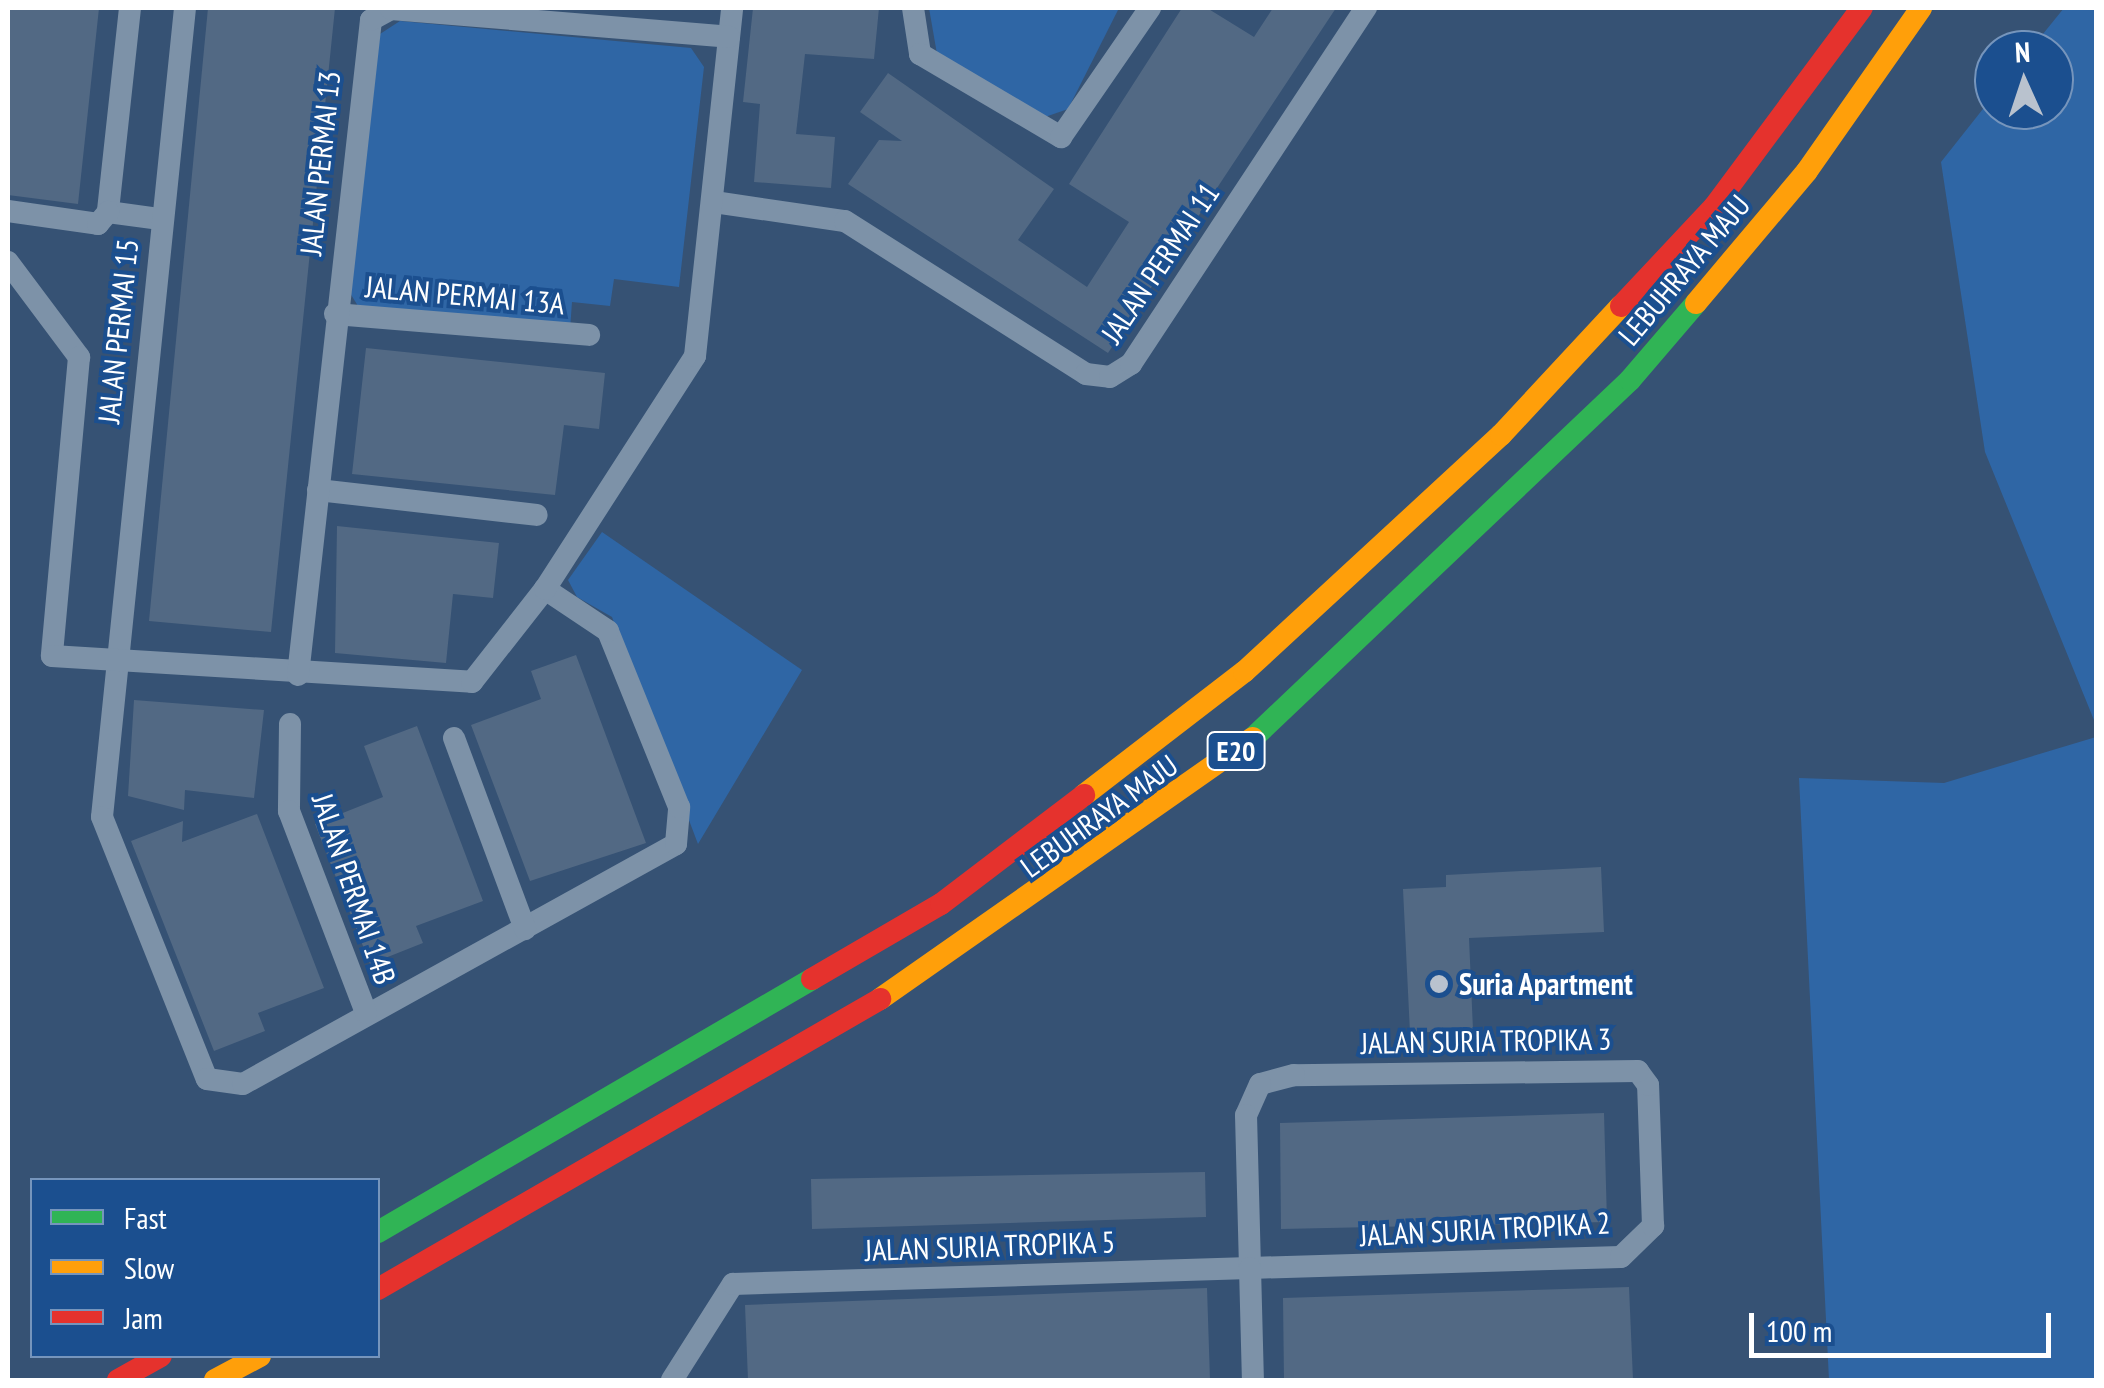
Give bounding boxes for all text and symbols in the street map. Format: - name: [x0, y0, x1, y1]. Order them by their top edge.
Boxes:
- north arrow: [1974, 30, 2074, 130]
- text: N: [2014, 33, 2031, 70]
- street label: JALAN PERMAI 13: [292, 69, 348, 257]
- street label: JALAN PERMAI 11: [1093, 176, 1227, 350]
- street label: LEBUHRAYA MAJU: [1610, 187, 1758, 353]
- street label: JALAN PERMAI 15: [90, 237, 146, 425]
- street label: JALAN PERMAI 13A: [364, 268, 566, 322]
- road number: E20: [1206, 728, 1266, 774]
- street label: LEBUHRAYA MAJU: [1013, 747, 1185, 885]
- street label: JALAN PERMAI 14B: [305, 789, 403, 989]
- place label: Suria Apartment: [1459, 966, 1634, 1002]
- marker: Suria Apartment: [1428, 973, 1450, 995]
- street label: JALAN SURIA TROPIKA 3: [1359, 1021, 1613, 1061]
- legend: [30, 1178, 380, 1358]
- text: Fast: [124, 1198, 167, 1237]
- street label: JALAN SURIA TROPIKA 2: [1358, 1204, 1612, 1254]
- street label: JALAN SURIA TROPIKA 5: [863, 1224, 1117, 1268]
- text: Slow: [124, 1248, 174, 1287]
- scale bar: [1754, 1293, 2056, 1355]
- text: Jam: [124, 1298, 163, 1337]
- text: 100 m: [1766, 1311, 1832, 1350]

